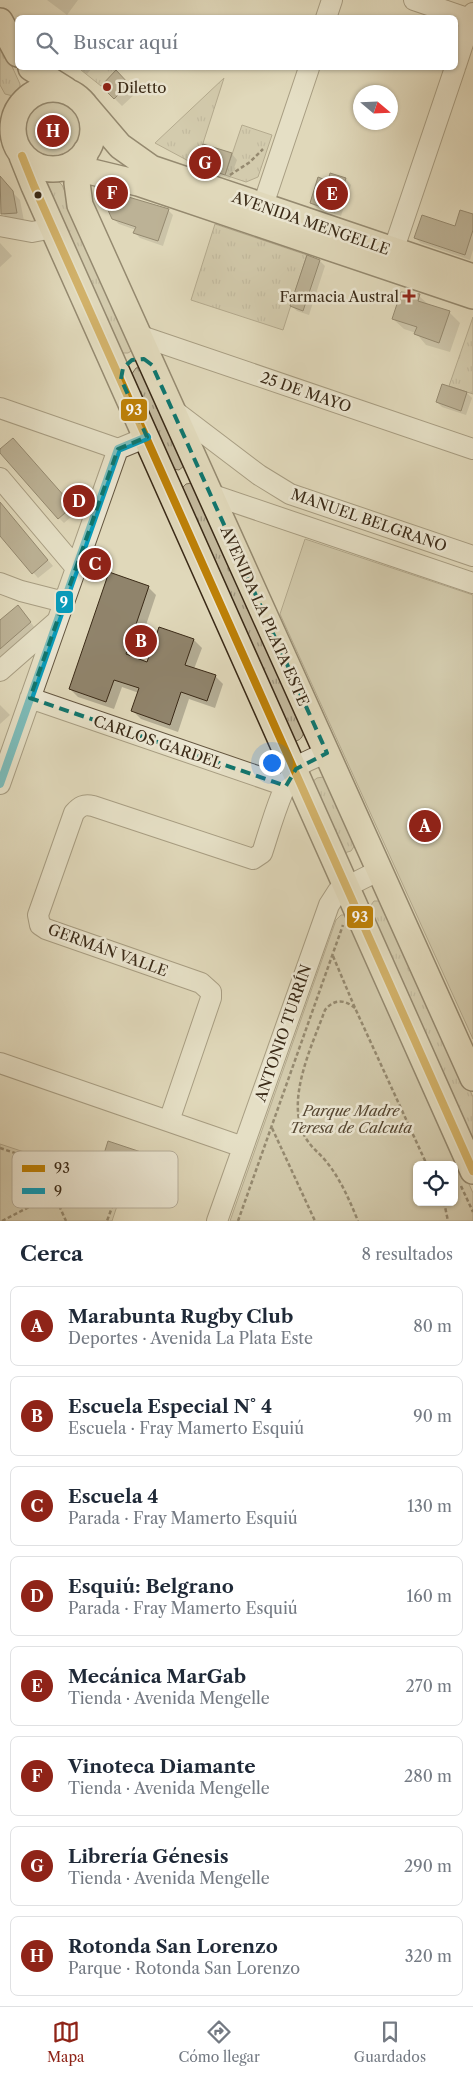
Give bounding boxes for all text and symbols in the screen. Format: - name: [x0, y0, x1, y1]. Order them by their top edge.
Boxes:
- search box: [15, 15, 458, 70]
- icon: search: [33, 29, 61, 57]
- text: Buscar aquí: [73, 31, 178, 54]
- place label: Diletto: [117, 78, 166, 97]
- marker: Diletto: [101, 81, 113, 93]
- north arrow: [353, 85, 398, 130]
- pin: H: [37, 112, 69, 150]
- pin: G: [189, 144, 221, 182]
- pin: F: [96, 174, 128, 212]
- pin: E: [316, 175, 348, 213]
- street label: AVENIDA MENGELLE: [230, 187, 392, 259]
- unlabelled marker: [33, 190, 43, 200]
- place label: Farmacia Austral: [280, 287, 400, 306]
- marker: Farmacia Austral: [403, 290, 415, 302]
- street label: 25 DE MAYO: [258, 368, 354, 416]
- line badge: 93: [120, 398, 148, 422]
- text: 93: [126, 401, 142, 419]
- pin: D: [63, 482, 95, 520]
- street label: MANUEL BELGRANO: [289, 484, 449, 556]
- street label: AVENIDA LA PLATA ESTE: [216, 522, 313, 709]
- pin: C: [79, 545, 111, 583]
- line badge: 9: [55, 590, 74, 614]
- text: 9: [60, 593, 68, 611]
- pin: B: [125, 622, 157, 660]
- street label: CARLOS GARDEL: [91, 711, 225, 773]
- your location: [259, 750, 285, 776]
- pin: A: [409, 807, 441, 845]
- line badge: 93: [346, 905, 374, 929]
- text: 93: [352, 908, 368, 926]
- street label: GERMÁN VALLE: [45, 919, 171, 981]
- street label: ANTONIO TURRÍN: [250, 962, 315, 1105]
- park label: Parque Madre Teresa de Calcuta: [290, 1101, 412, 1137]
- legend: [12, 1151, 178, 1208]
- text: 93: [54, 1159, 70, 1177]
- map controls: [413, 1161, 458, 1206]
- button: locate: [413, 1161, 458, 1206]
- text: 9: [54, 1182, 62, 1200]
- text: Cerca: [20, 1241, 83, 1266]
- text: 8 resultados: [362, 1244, 453, 1264]
- text: Marabunta Rugby Club: [68, 1305, 293, 1328]
- text: A: [31, 1316, 43, 1336]
- text: 80 m: [413, 1316, 452, 1336]
- text: Deportes · Avenida La Plata Este: [68, 1328, 313, 1348]
- text: Escuela Especial N° 4: [68, 1395, 272, 1418]
- text: B: [31, 1406, 43, 1426]
- text: 90 m: [413, 1406, 452, 1426]
- text: Escuela · Fray Mamerto Esquiú: [68, 1418, 304, 1438]
- text: Escuela 4: [68, 1485, 158, 1508]
- text: C: [31, 1496, 43, 1516]
- text: 130 m: [407, 1496, 452, 1516]
- text: Parada · Fray Mamerto Esquiú: [68, 1508, 297, 1528]
- text: Esquiú: Belgrano: [68, 1575, 234, 1598]
- text: D: [30, 1586, 44, 1606]
- text: 160 m: [407, 1586, 452, 1606]
- text: Parada · Fray Mamerto Esquiú: [68, 1598, 297, 1618]
- text: Mecánica MarGab: [68, 1665, 246, 1688]
- text: E: [31, 1676, 43, 1696]
- text: 270 m: [406, 1676, 452, 1696]
- text: Tienda · Avenida Mengelle: [68, 1688, 270, 1708]
- text: Vinoteca Diamante: [68, 1755, 256, 1778]
- text: F: [32, 1766, 42, 1786]
- text: 280 m: [404, 1766, 452, 1786]
- text: Tienda · Avenida Mengelle: [68, 1778, 270, 1798]
- text: Librería Génesis: [68, 1845, 229, 1868]
- text: G: [30, 1856, 44, 1876]
- text: 290 m: [404, 1856, 452, 1876]
- text: Tienda · Avenida Mengelle: [68, 1868, 270, 1888]
- text: Rotonda San Lorenzo: [68, 1935, 278, 1958]
- text: H: [30, 1946, 44, 1966]
- text: 320 m: [405, 1946, 452, 1966]
- text: Parque · Rotonda San Lorenzo: [68, 1958, 300, 1978]
- tab: Mapa: [47, 2018, 84, 2066]
- tab: Cómo llegar: [178, 2018, 260, 2066]
- tab: Guardados: [354, 2018, 426, 2066]

